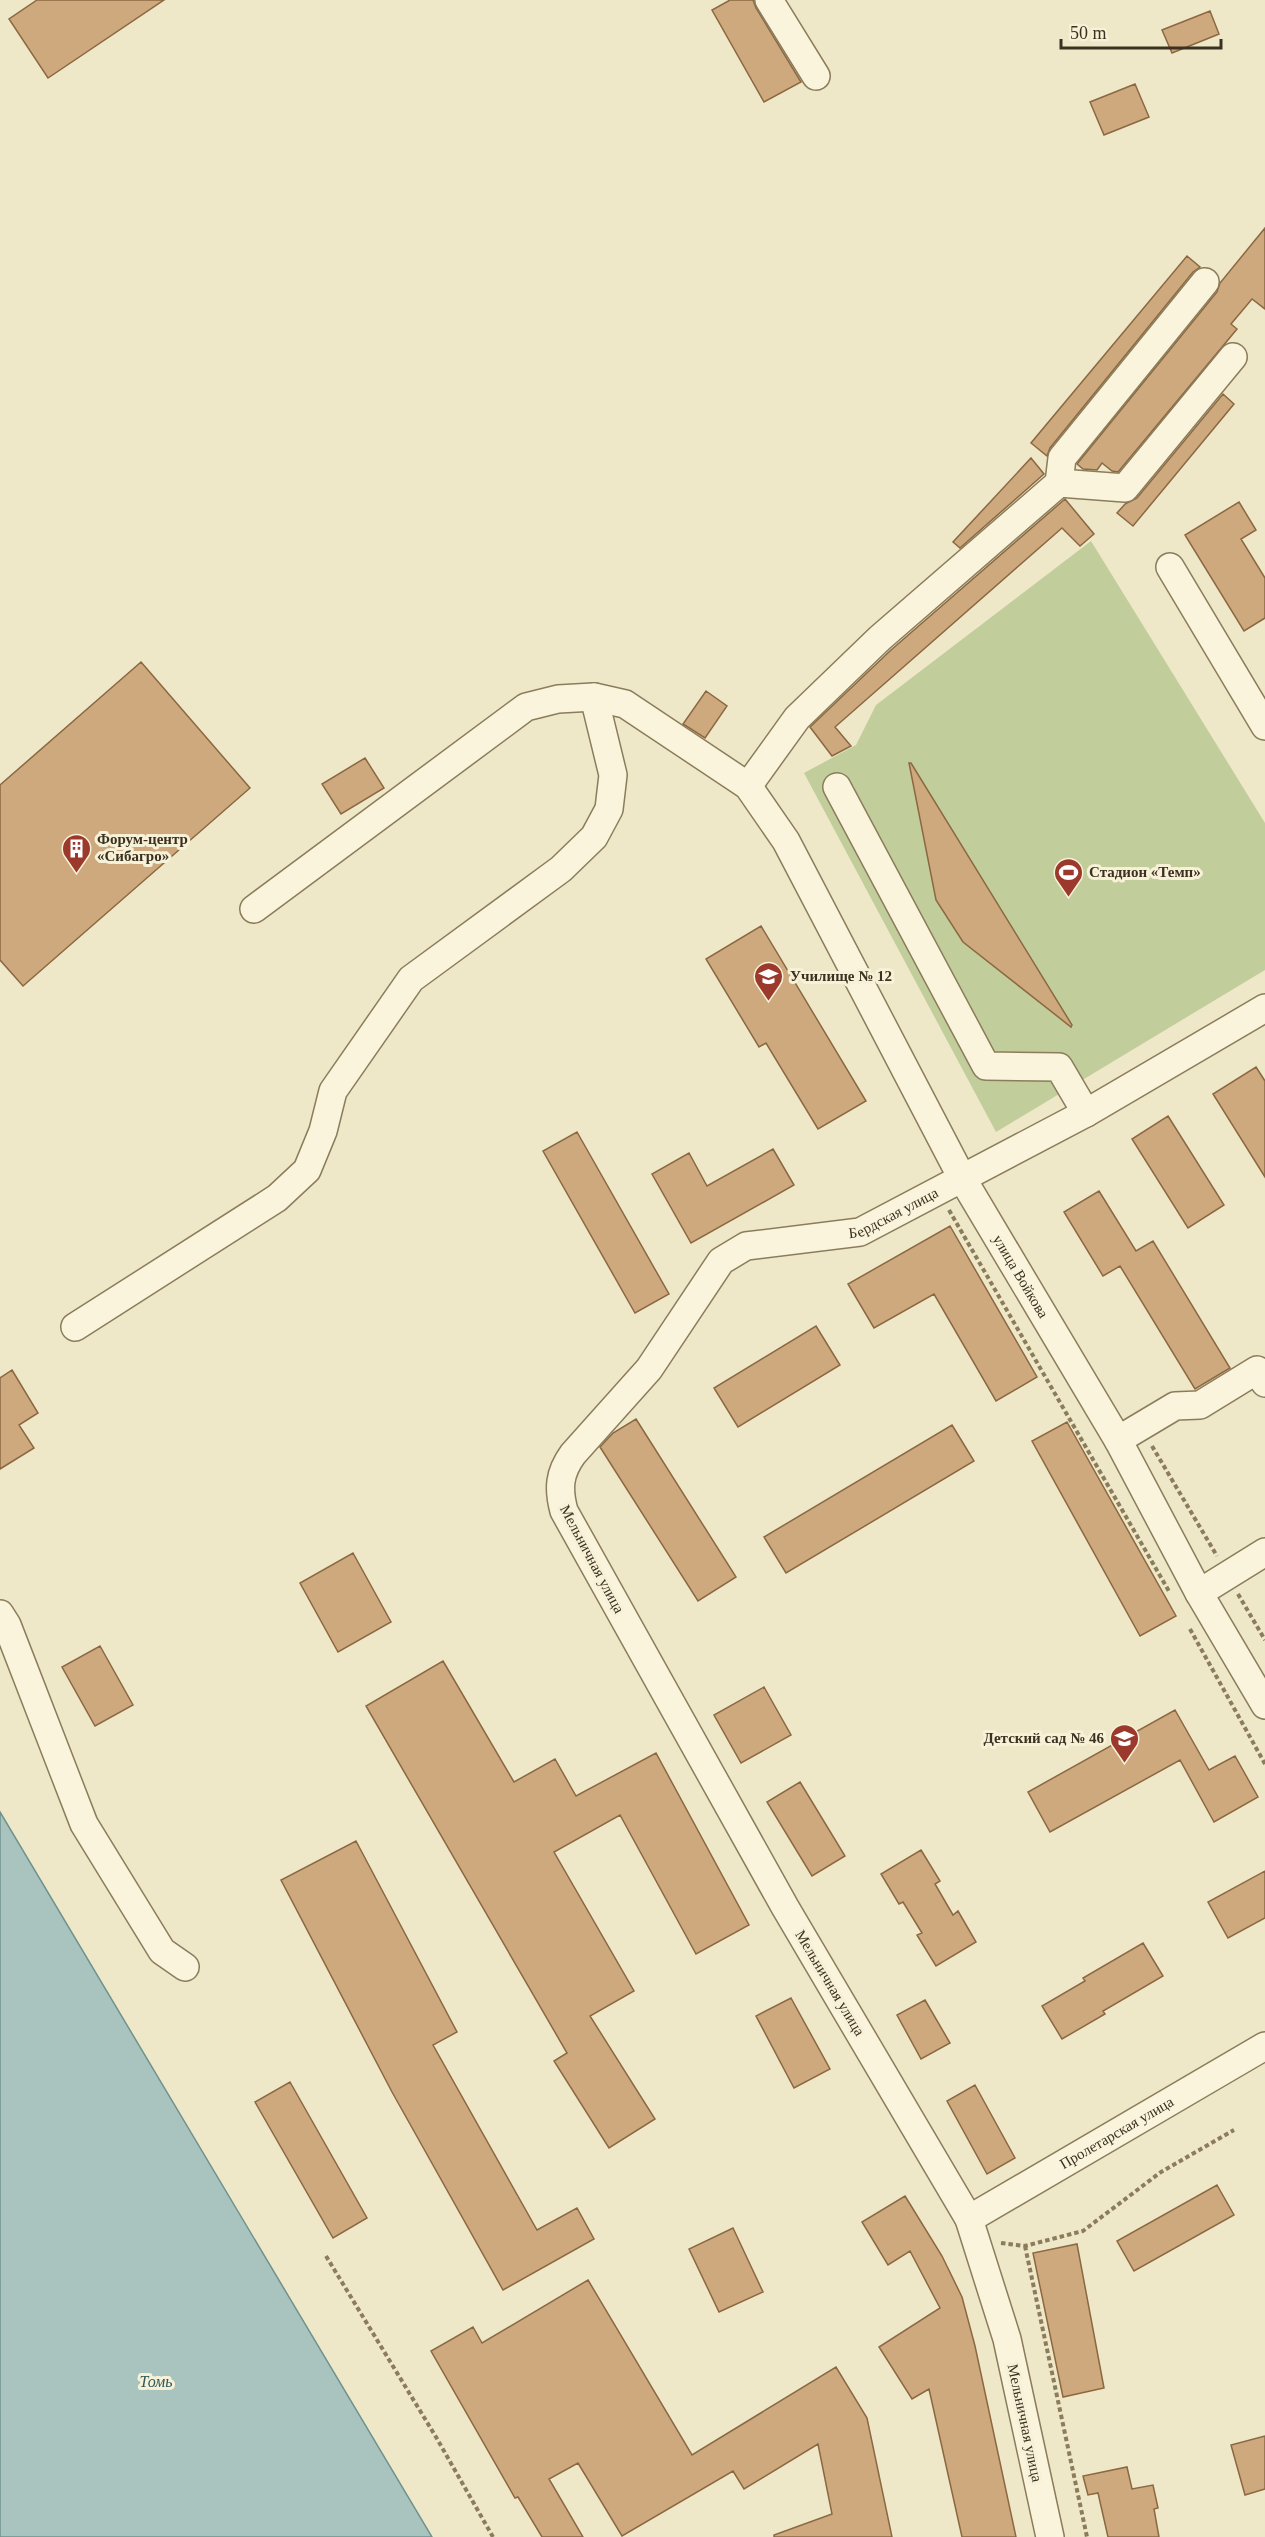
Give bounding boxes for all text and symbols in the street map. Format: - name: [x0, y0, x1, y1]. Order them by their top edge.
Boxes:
- scale bar: [1061, 12, 1222, 50]
- text: 50 m: [1070, 23, 1107, 43]
- place label: Форум-центр «Сибагро»: [97, 831, 188, 864]
- building icon: Форум-центр «Сибагро»: [60, 832, 92, 874]
- sports icon: Стадион «Темп»: [1052, 856, 1084, 898]
- place label: Стадион «Темп»: [1089, 864, 1201, 880]
- school or university icon: Училище № 12: [753, 960, 785, 1002]
- place label: Училище № 12: [790, 968, 892, 984]
- street label: Бердская улица: [848, 1184, 941, 1241]
- street label: улица Войкова: [990, 1232, 1052, 1321]
- street label: Мельничная улица: [557, 1502, 627, 1616]
- school or university icon: Детский сад № 46: [1109, 1722, 1141, 1764]
- place label: Детский сад № 46: [983, 1730, 1104, 1746]
- street label: Мельничная улица: [792, 1927, 868, 2039]
- street label: Пролетарская улица: [1057, 2093, 1177, 2172]
- street label: Мельничная улица: [1005, 2363, 1045, 2484]
- water label: Томь: [139, 2373, 173, 2390]

